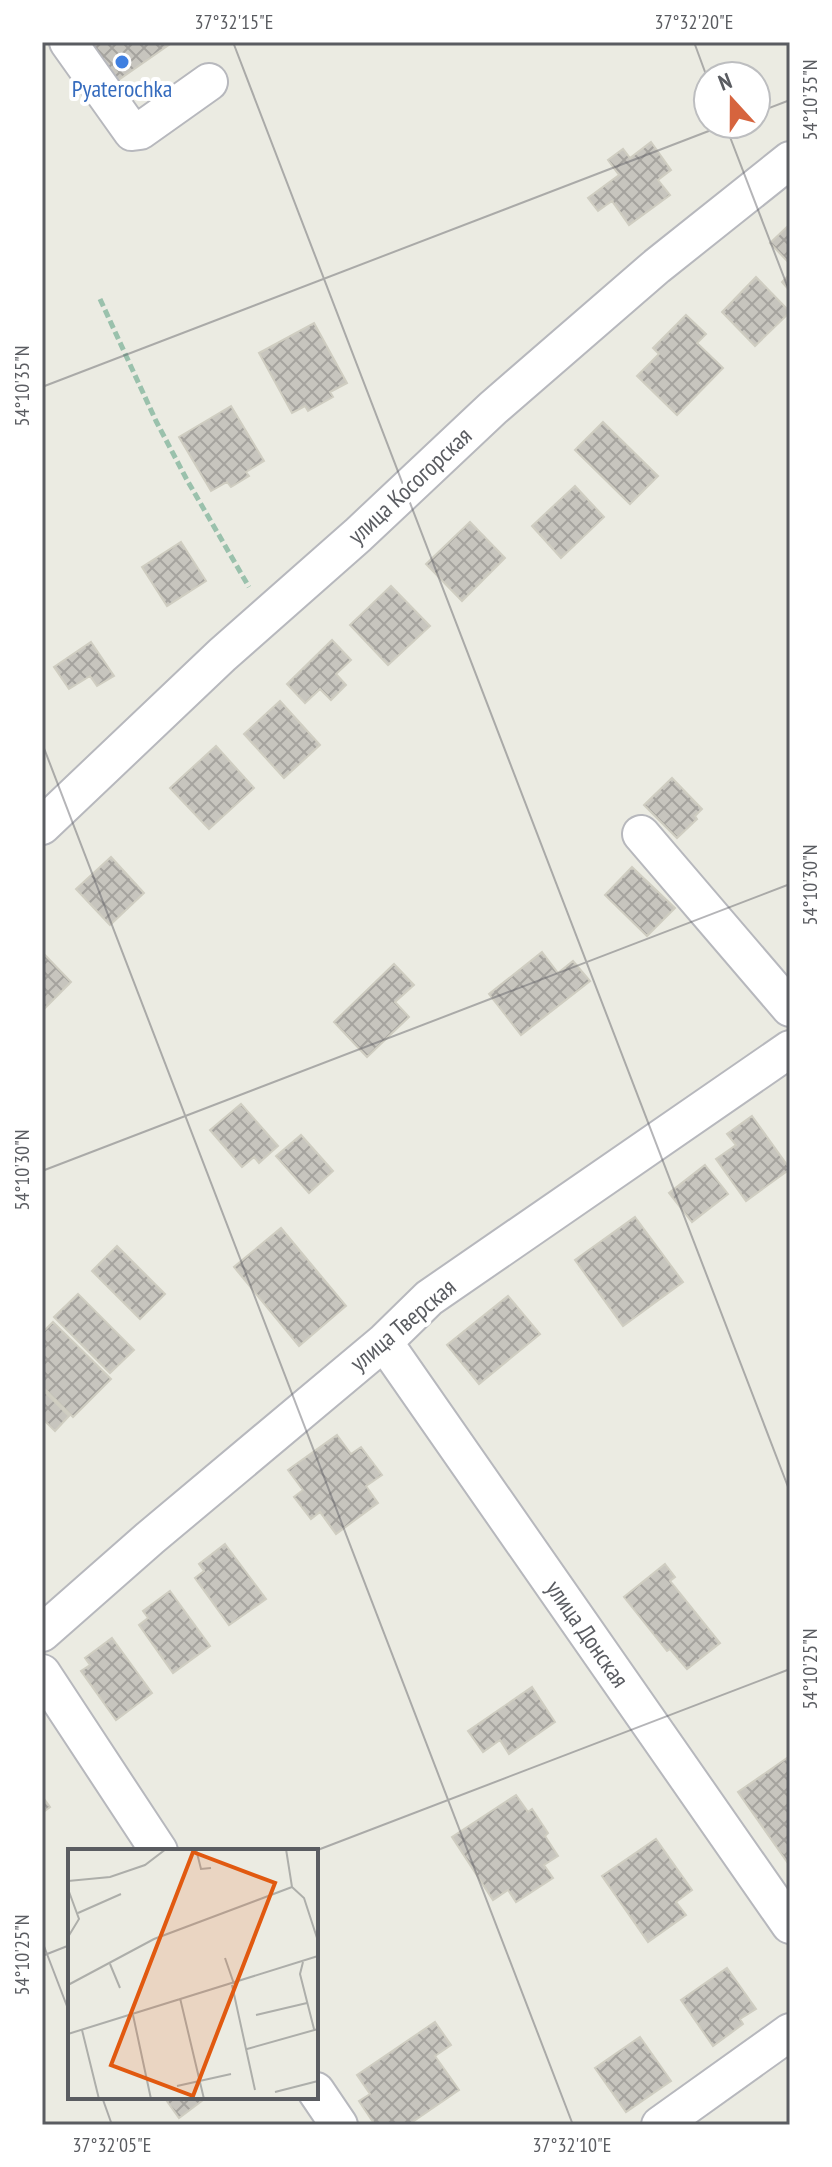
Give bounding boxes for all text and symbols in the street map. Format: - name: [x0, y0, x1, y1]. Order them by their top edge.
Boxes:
- text: 37°32'15"E: [195, 9, 273, 35]
- text: 37°32'20"E: [655, 9, 733, 35]
- marker: Pyaterochka: [113, 53, 131, 71]
- north arrow: [692, 60, 772, 140]
- text: 54°10'35"N: [797, 60, 823, 140]
- text: N: [714, 66, 735, 97]
- place label: Pyaterochka: [72, 73, 172, 104]
- text: 54°10'35"N: [9, 346, 35, 426]
- street label: улица Косогорская: [341, 420, 478, 551]
- text: 54°10'30"N: [797, 845, 823, 925]
- text: 54°10'30"N: [9, 1130, 35, 1210]
- street label: улица Тверская: [343, 1271, 462, 1378]
- street label: улица Донская: [539, 1574, 636, 1693]
- text: 54°10'25"N: [797, 1629, 823, 1709]
- inset map: [68, 1849, 318, 2099]
- text: 54°10'25"N: [9, 1915, 35, 1995]
- text: 37°32'05"E: [73, 2132, 151, 2158]
- text: 37°32'10"E: [533, 2132, 611, 2158]

